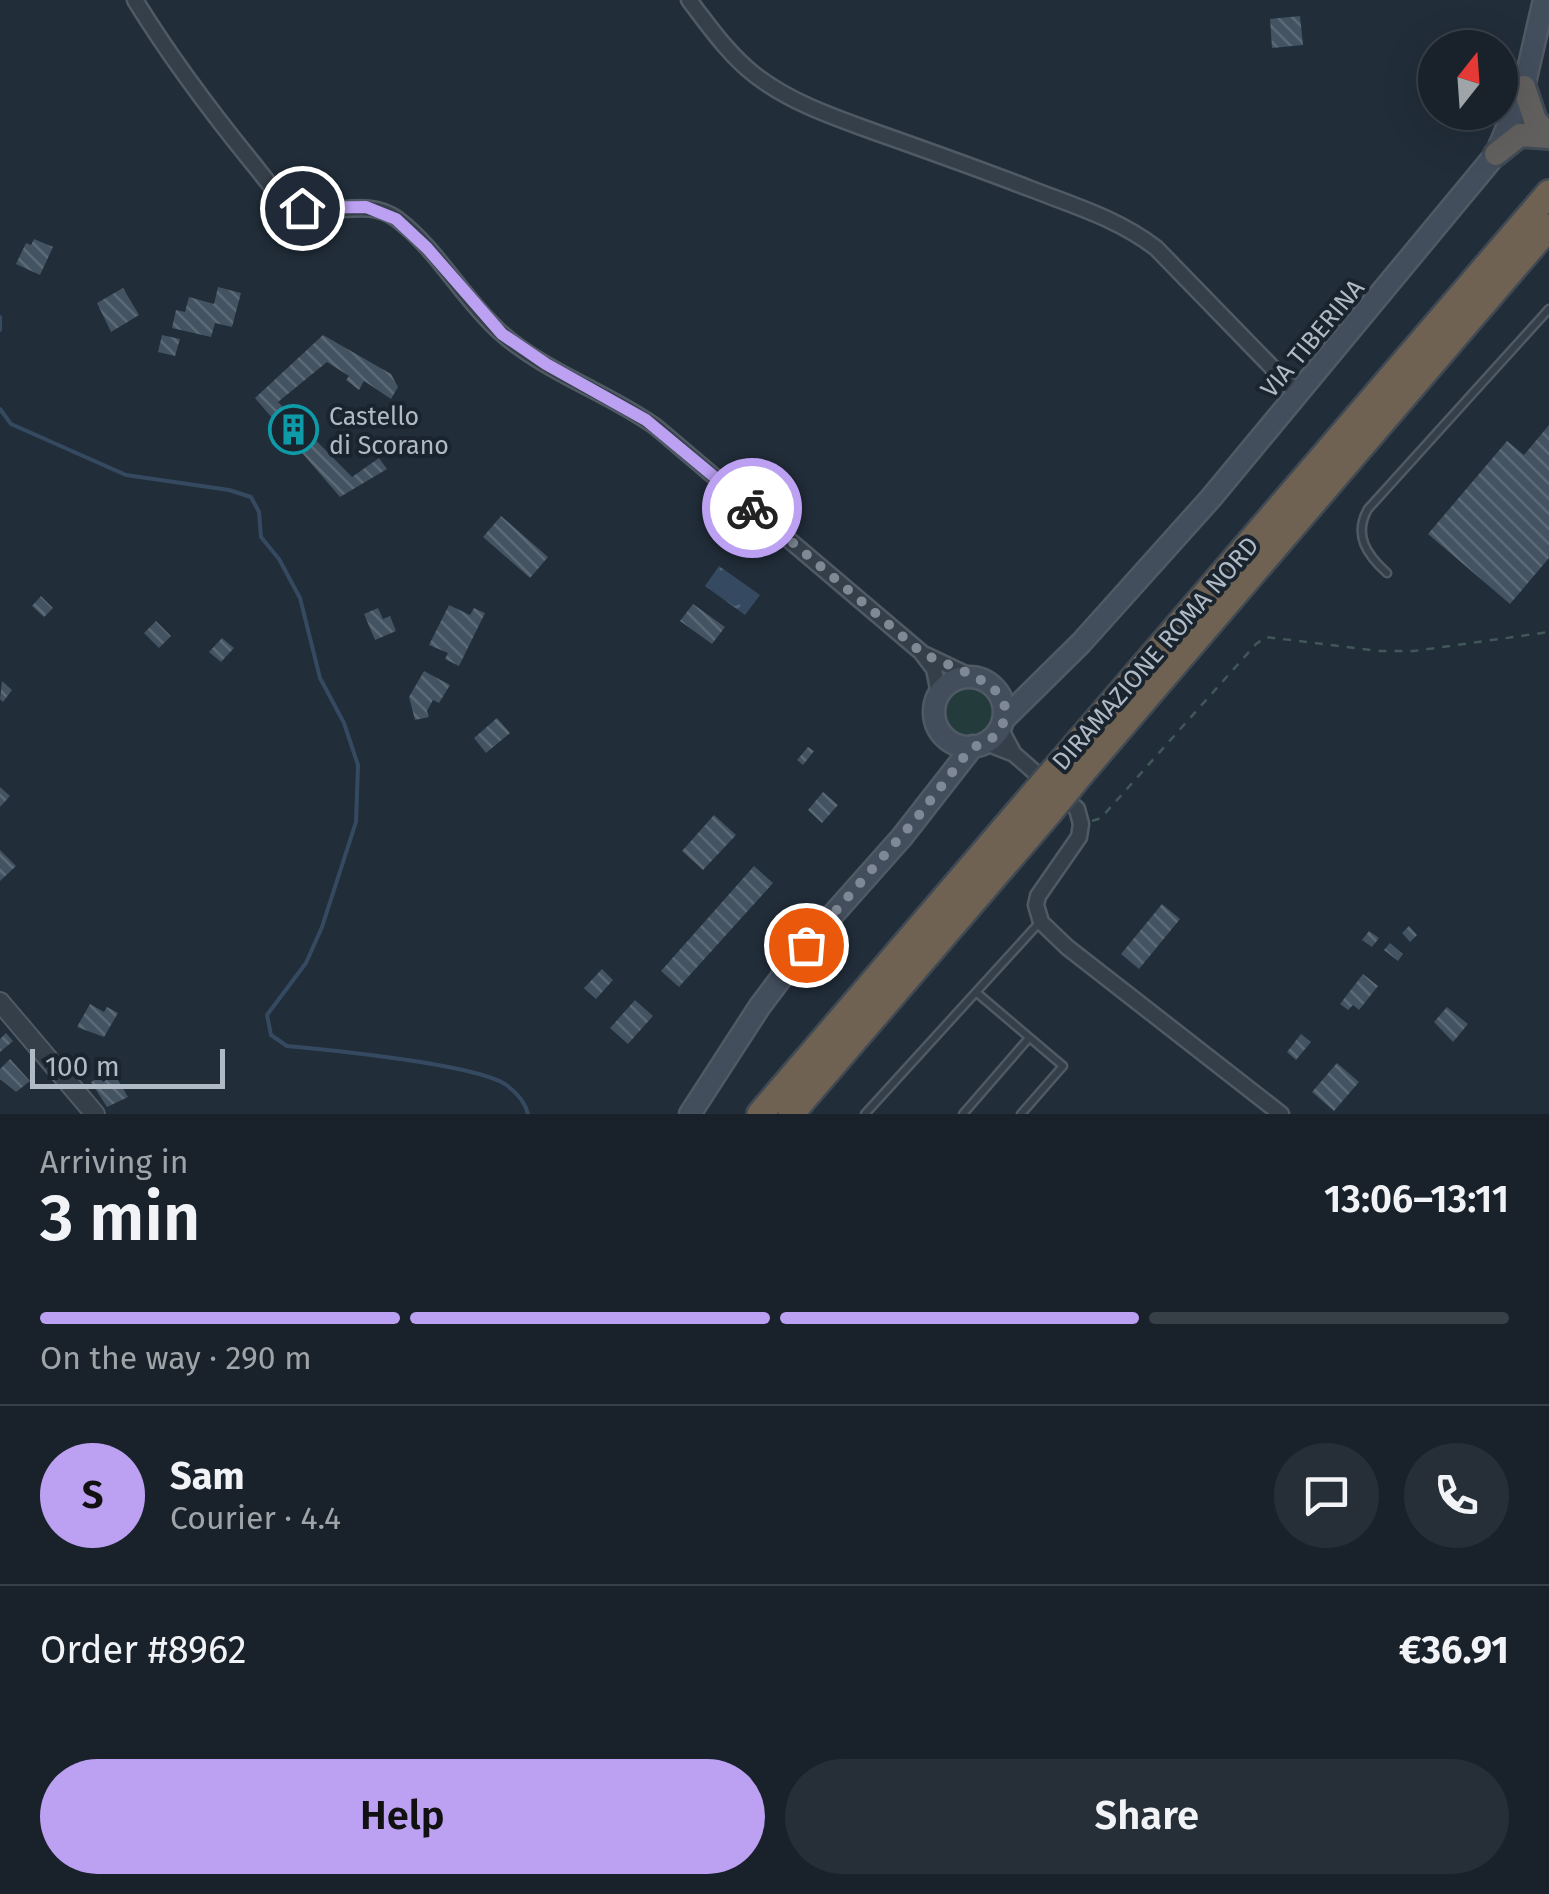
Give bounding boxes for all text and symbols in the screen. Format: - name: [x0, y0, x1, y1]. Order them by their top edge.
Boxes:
- north arrow: [1418, 30, 1518, 130]
- map controls: [1418, 30, 1518, 130]
- pin: [260, 166, 345, 251]
- icon: home: [275, 181, 330, 236]
- street label: VIA TIBERINA: [1255, 273, 1371, 404]
- place label: Castello di Scorano: [329, 402, 449, 461]
- building icon: Castello di Scorano: [268, 404, 320, 456]
- courier: [702, 458, 802, 558]
- icon: bike: [725, 481, 780, 536]
- street label: DIRAMAZIONE ROMA NORD: [1046, 531, 1265, 777]
- pin: [764, 903, 849, 988]
- icon: bag: [779, 918, 834, 973]
- scale bar: [30, 1044, 225, 1088]
- text: 100 m: [45, 1050, 120, 1083]
- text: Arriving in: [40, 1143, 188, 1181]
- text: 13:06–13:11: [1324, 1176, 1509, 1222]
- text: 3 min: [40, 1179, 200, 1257]
- text: On the way · 290 m: [40, 1339, 312, 1377]
- button: chat: [1274, 1443, 1379, 1548]
- button: phone: [1404, 1443, 1509, 1548]
- text: Sam: [170, 1453, 245, 1499]
- text: S: [82, 1472, 103, 1518]
- text: Courier · 4.4: [170, 1499, 341, 1537]
- text: Order #8962: [40, 1627, 247, 1673]
- text: €36.91: [1399, 1627, 1509, 1673]
- button: Help: [40, 1759, 765, 1874]
- button: Share: [785, 1759, 1509, 1874]

